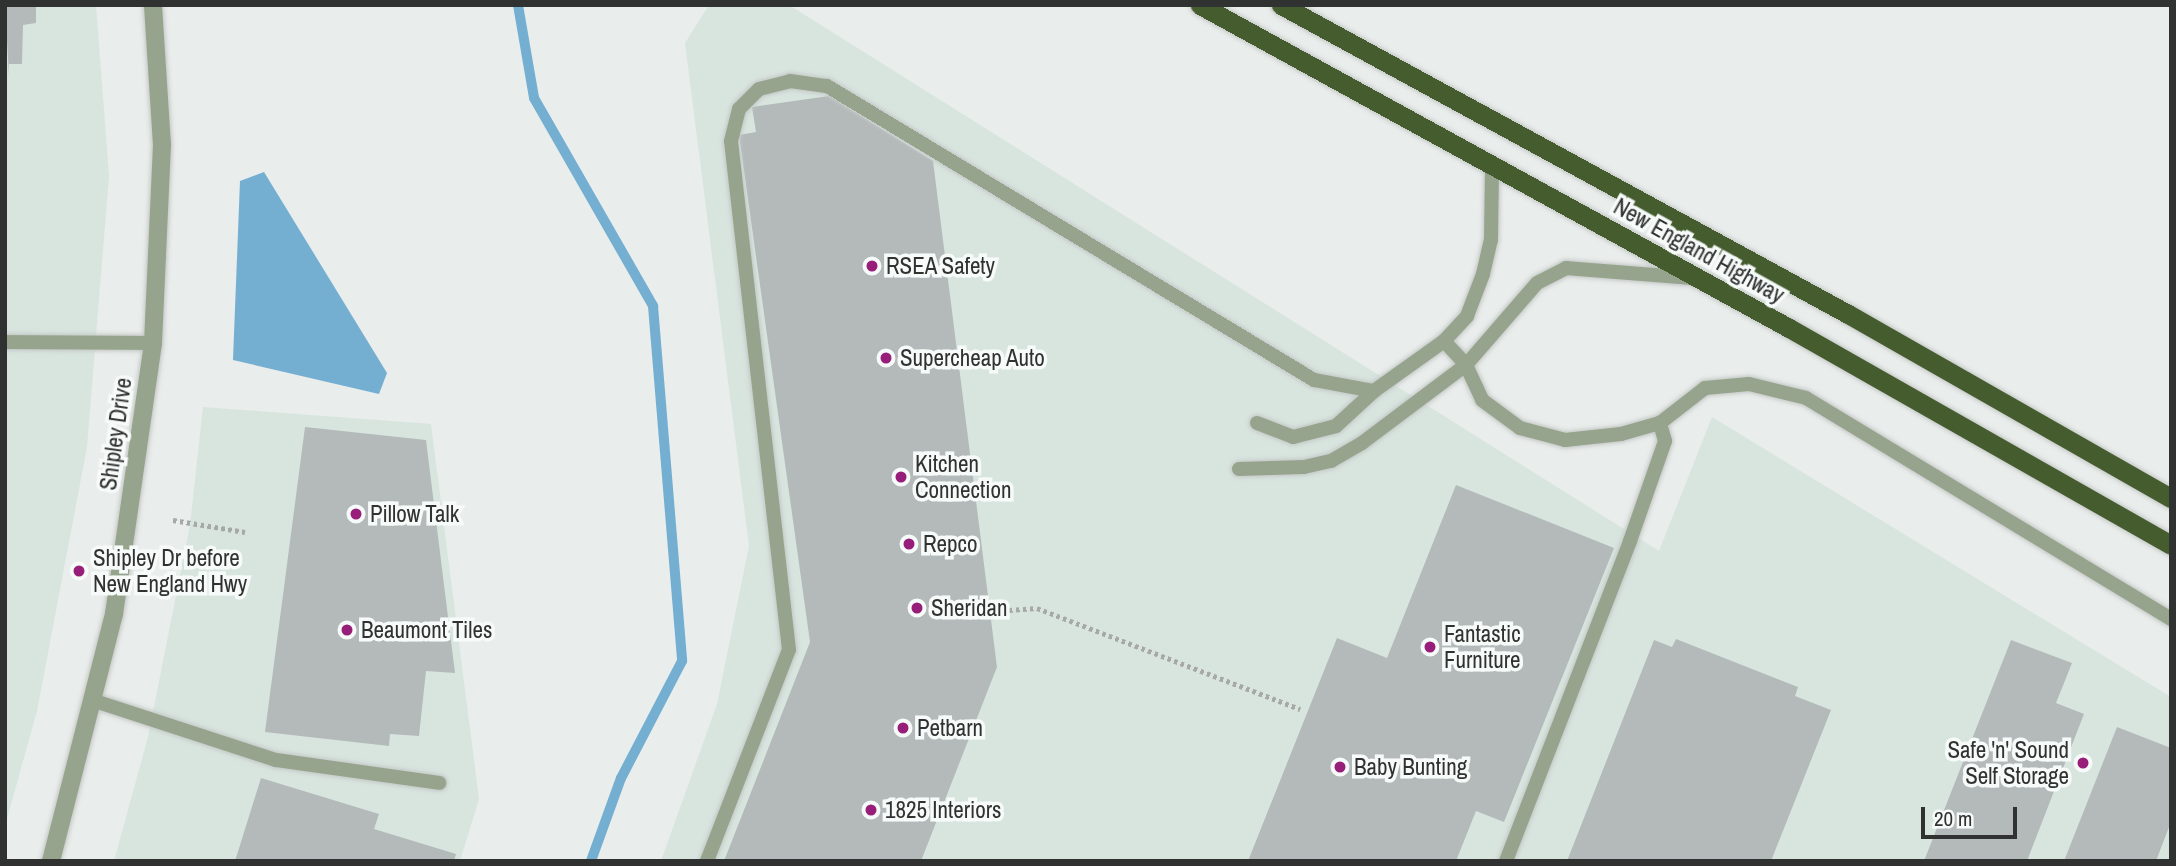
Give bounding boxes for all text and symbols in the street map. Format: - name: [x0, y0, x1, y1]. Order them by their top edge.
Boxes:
- street label: New England Highway: [1609, 193, 1789, 309]
- place label: RSEA Safety: [886, 252, 996, 280]
- marker: RSEA Safety: [864, 258, 880, 274]
- place label: Supercheap Auto: [900, 344, 1046, 372]
- marker: Supercheap Auto: [878, 350, 894, 366]
- street label: Shipley Drive: [94, 376, 138, 492]
- place label: Kitchen Connection: [915, 450, 1011, 504]
- marker: Kitchen Connection: [893, 469, 909, 485]
- place label: Pillow Talk: [370, 500, 459, 528]
- marker: Pillow Talk: [348, 506, 364, 522]
- place label: Repco: [923, 530, 978, 558]
- marker: Repco: [901, 536, 917, 552]
- place label: Shipley Dr before New England Hwy: [93, 544, 247, 598]
- marker: Shipley Dr before New England Hwy: [71, 563, 87, 579]
- place label: Sheridan: [931, 594, 1008, 622]
- marker: Sheridan: [909, 600, 925, 616]
- place label: Beaumont Tiles: [361, 616, 493, 644]
- place label: Fantastic Furniture: [1444, 620, 1521, 674]
- marker: Beaumont Tiles: [339, 622, 355, 638]
- marker: Fantastic Furniture: [1422, 639, 1438, 655]
- place label: Petbarn: [917, 714, 983, 742]
- marker: Petbarn: [895, 720, 911, 736]
- place label: Safe 'n' Sound Self Storage: [1947, 736, 2069, 790]
- place label: Baby Bunting: [1354, 753, 1467, 781]
- marker: Safe 'n' Sound Self Storage: [2075, 755, 2091, 771]
- marker: Baby Bunting: [1332, 759, 1348, 775]
- scale bar: [1924, 792, 2020, 836]
- place label: 1825 Interiors: [885, 796, 1001, 824]
- marker: 1825 Interiors: [863, 802, 879, 818]
- text: 20 m: [1934, 804, 1972, 833]

